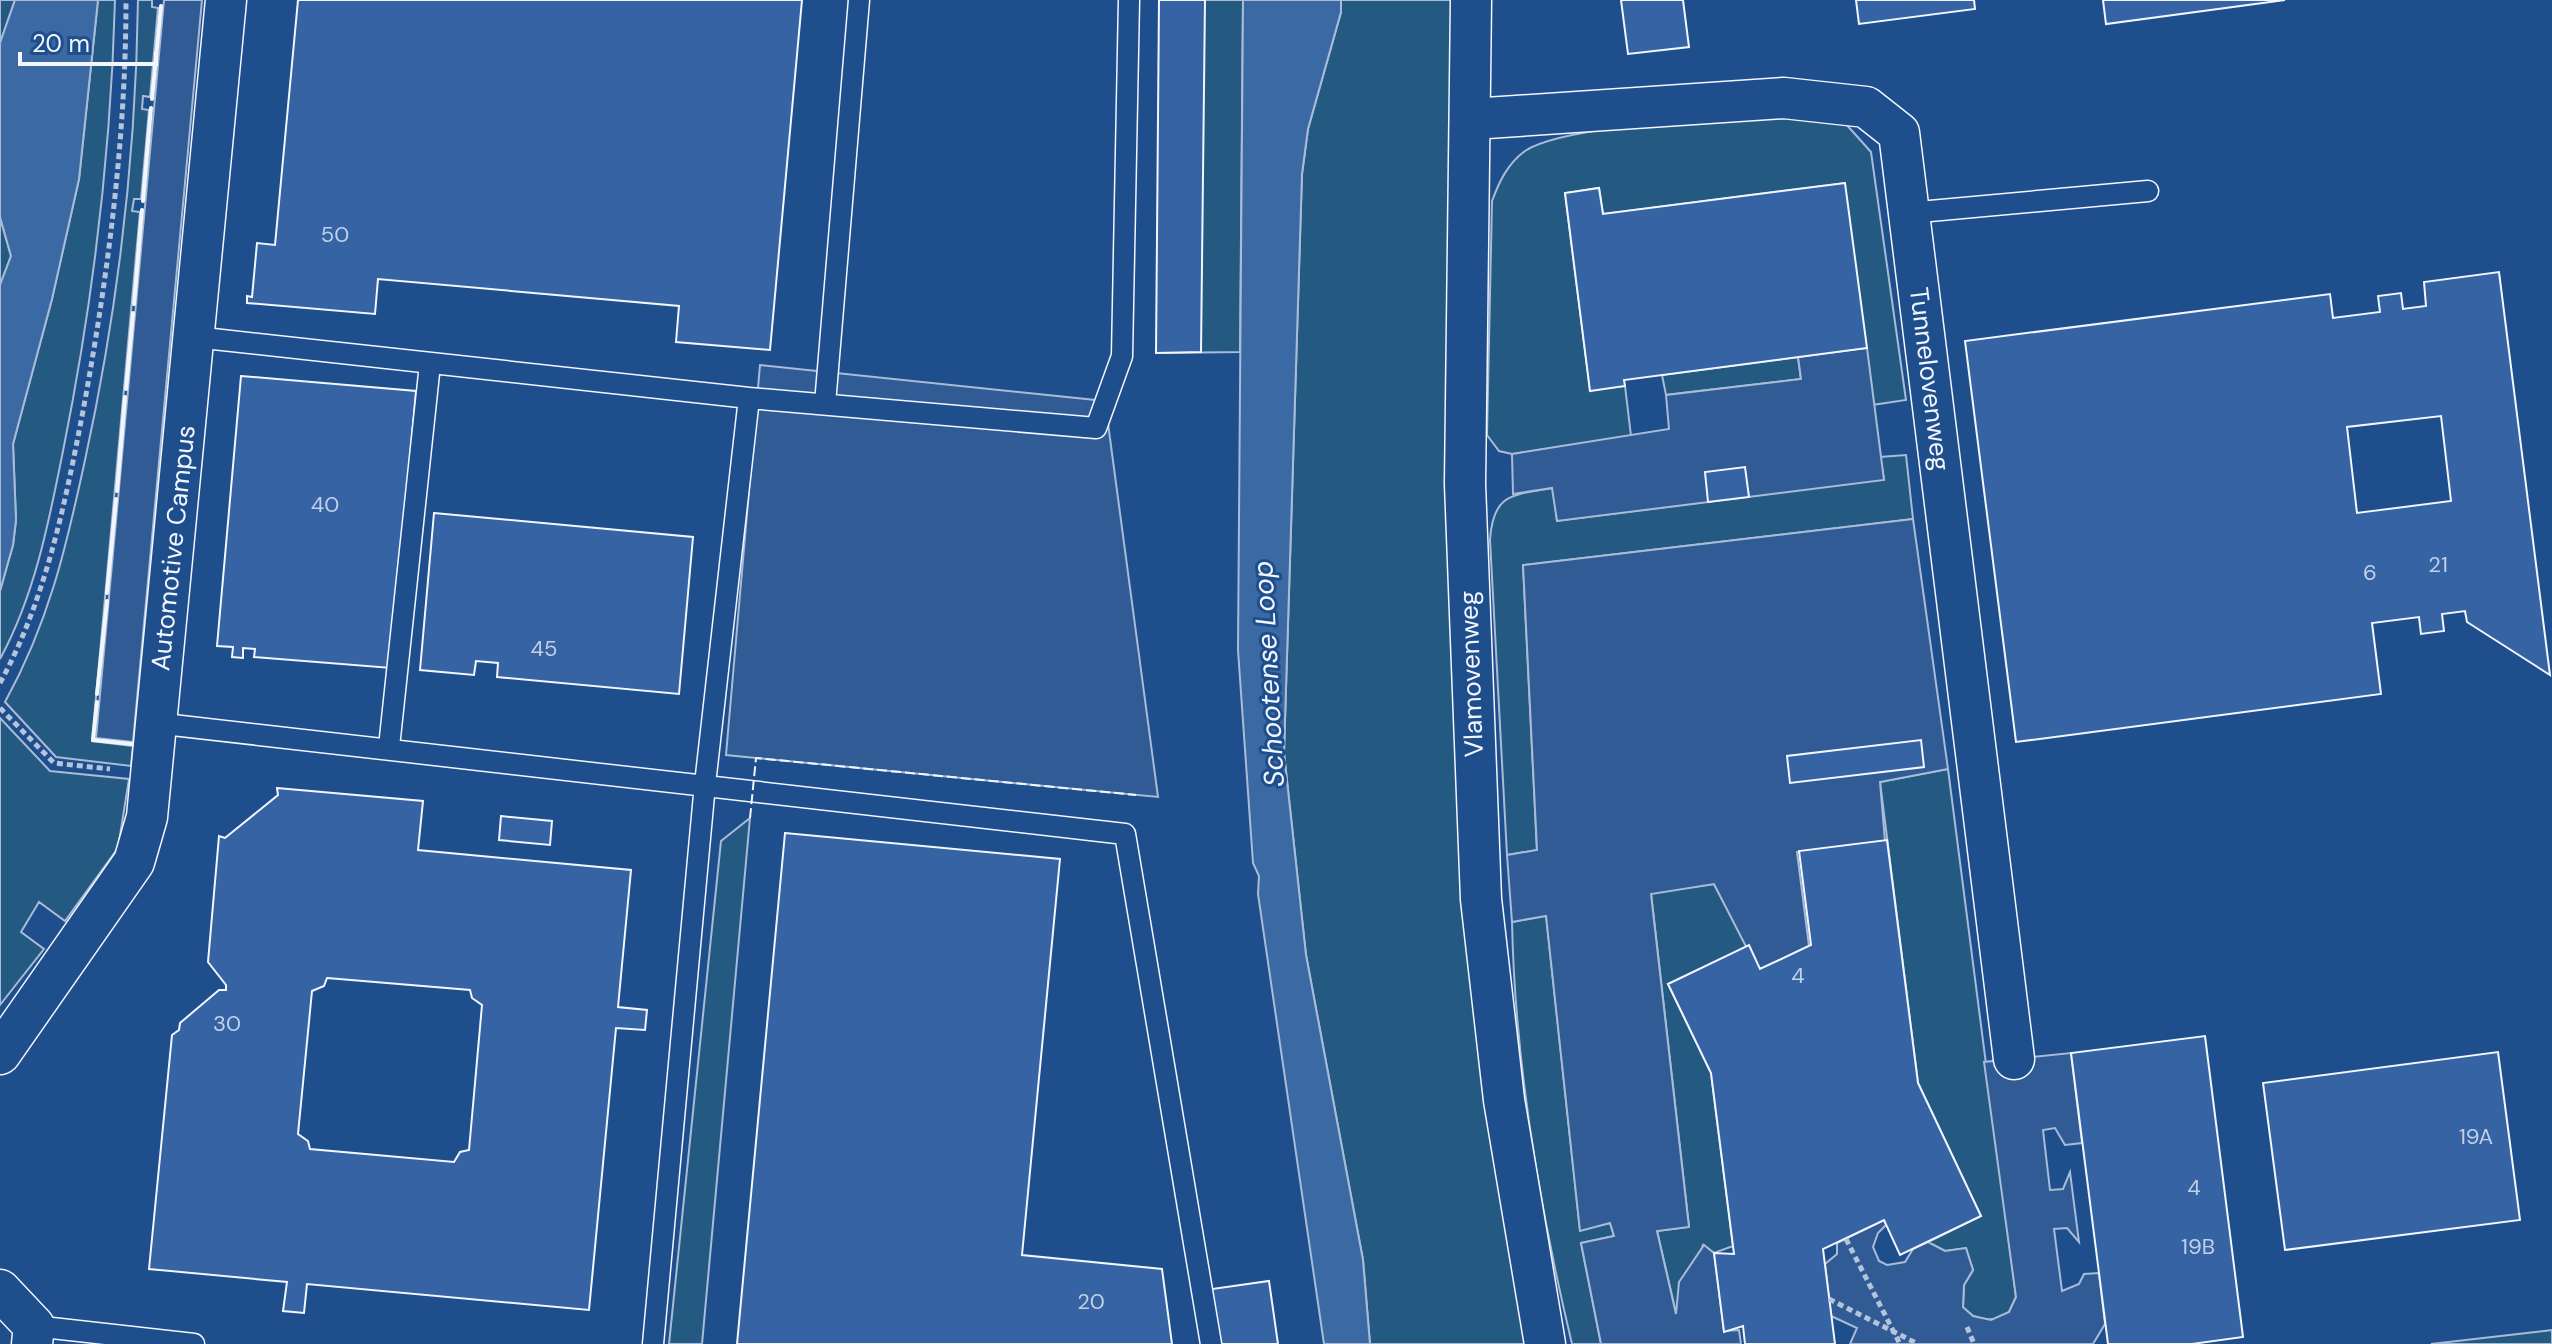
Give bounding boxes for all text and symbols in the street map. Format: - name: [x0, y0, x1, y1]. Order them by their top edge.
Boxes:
- scale bar: [20, 16, 156, 66]
- text: 20 m: [32, 28, 90, 59]
- house number: 50: [321, 220, 349, 249]
- street label: Tunnelovenweg: [1902, 285, 1958, 473]
- street label: Automotive Campus: [143, 424, 203, 672]
- house number: 40: [311, 490, 339, 519]
- house number: 21: [2428, 550, 2448, 579]
- house number: 6: [2363, 558, 2377, 587]
- water label: Schootense Loop: [1244, 560, 1293, 788]
- street label: Vlamovenweg: [1451, 590, 1491, 758]
- house number: 45: [531, 634, 557, 663]
- house number: 4: [1791, 961, 1805, 990]
- house number: 30: [213, 1009, 241, 1038]
- house number: 19A: [2459, 1122, 2493, 1151]
- house number: 4: [2187, 1173, 2201, 1202]
- house number: 19B: [2181, 1232, 2215, 1261]
- house number: 20: [1077, 1287, 1105, 1316]

